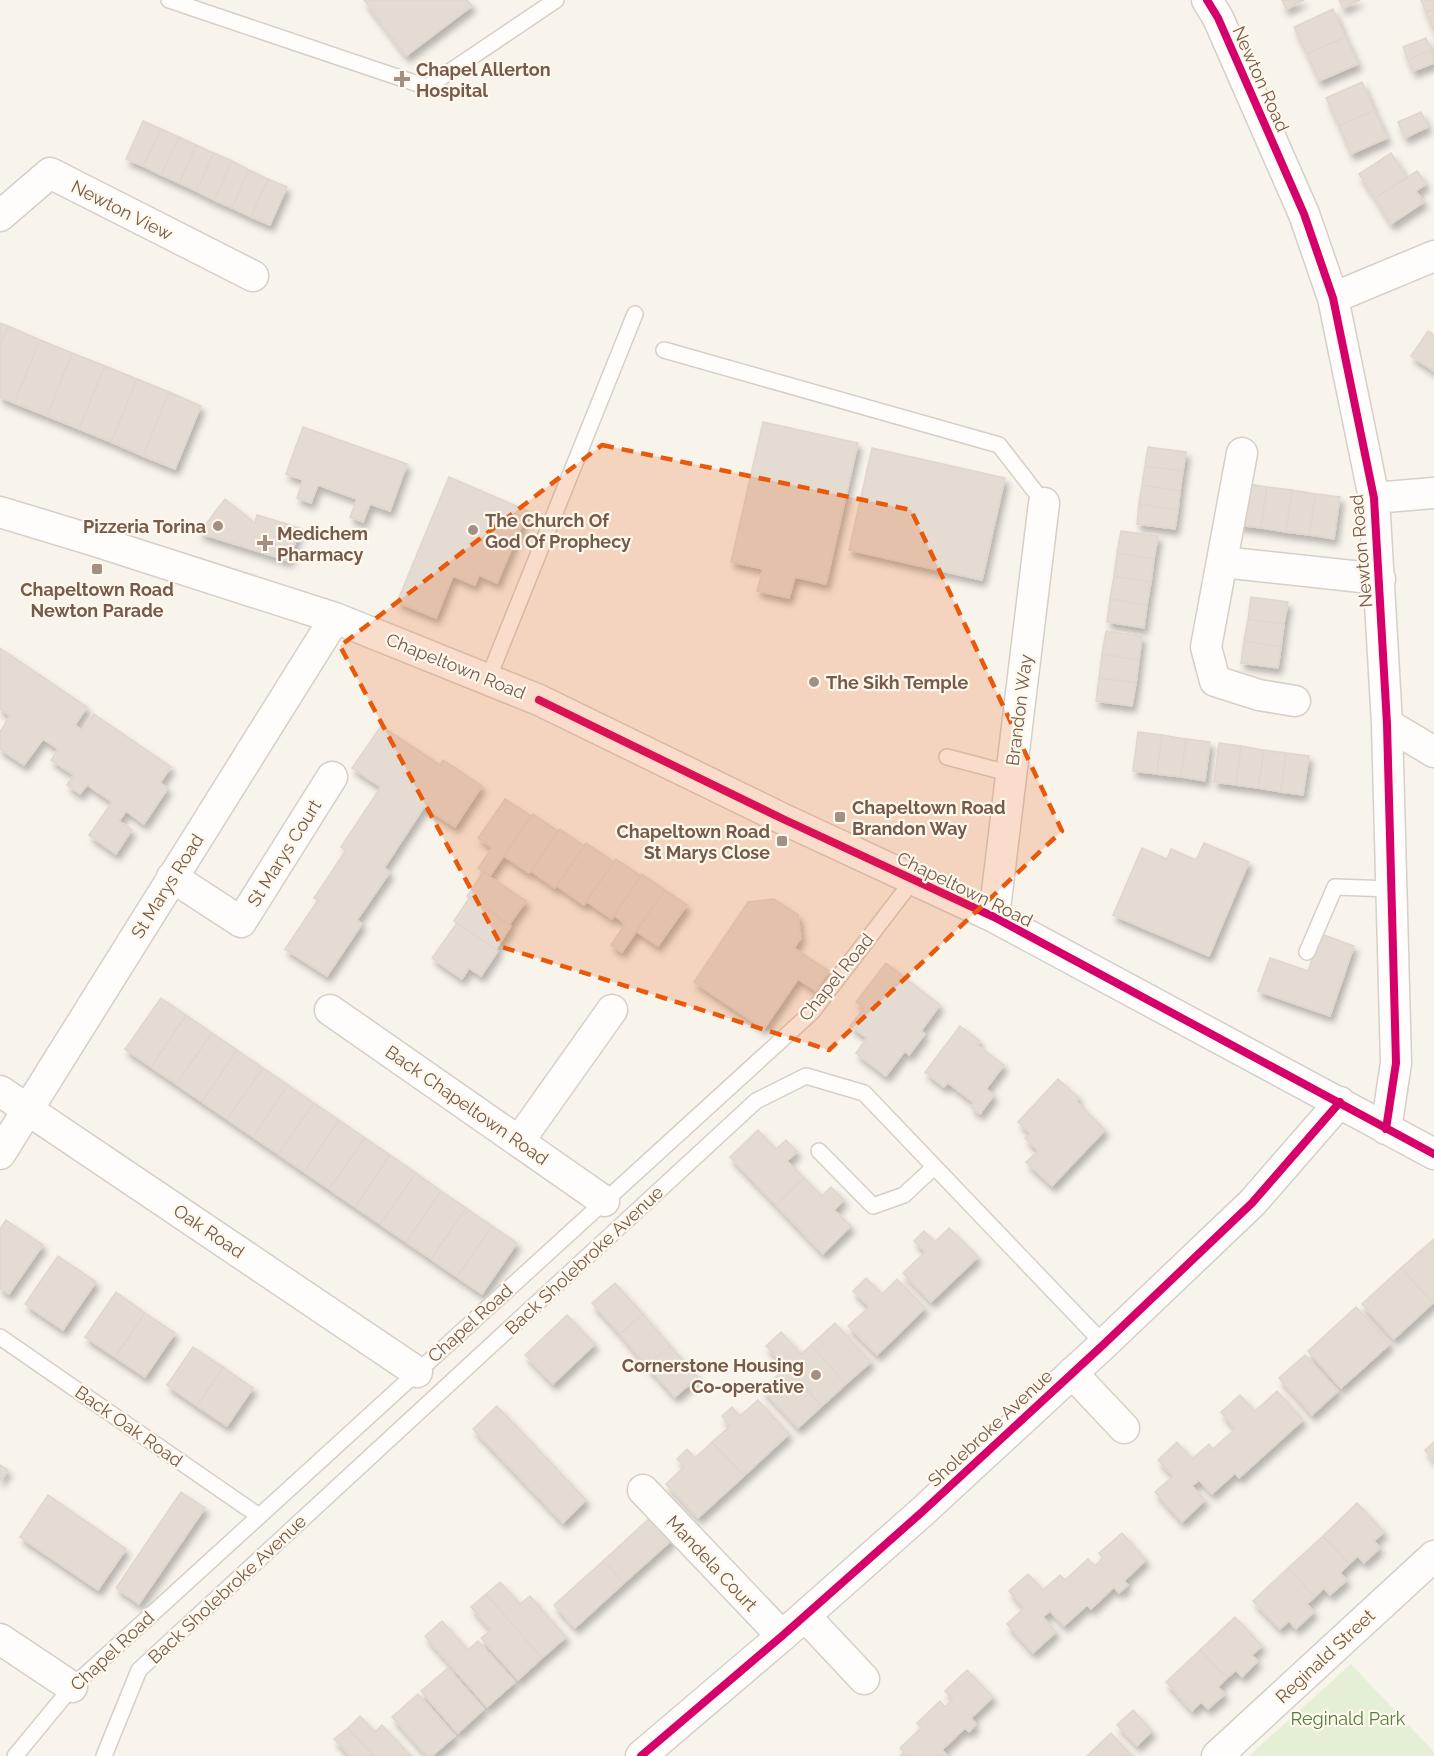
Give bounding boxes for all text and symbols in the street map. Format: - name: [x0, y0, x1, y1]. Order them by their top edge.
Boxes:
- street label: Newton Road: [1228, 23, 1294, 135]
- place label: Chapel Allerton Hospital: [416, 59, 551, 101]
- marker: Chapel Allerton Hospital: [393, 70, 411, 88]
- street label: Newton View: [68, 175, 176, 245]
- street label: Newton Road: [1346, 494, 1376, 608]
- place label: The Church Of God Of Prophecy: [485, 510, 631, 552]
- place label: Pizzeria Torina: [83, 516, 206, 537]
- marker: Pizzeria Torina: [211, 519, 225, 533]
- place label: Medichem Pharmacy: [277, 523, 368, 565]
- marker: The Church Of God Of Prophecy: [466, 523, 480, 537]
- marker: Medichem Pharmacy: [258, 536, 272, 550]
- marker: Chapeltown Road Newton Parade: [90, 562, 104, 576]
- place label: Chapeltown Road Newton Parade: [20, 579, 174, 621]
- street label: Chapeltown Road: [383, 628, 529, 704]
- street label: Brandon Way: [1002, 653, 1036, 767]
- place label: The Sikh Temple: [826, 672, 968, 693]
- marker: The Sikh Temple: [807, 675, 821, 689]
- street label: St Marys Court: [243, 796, 325, 910]
- place label: Chapeltown Road Brandon Way: [852, 797, 1006, 839]
- marker: Chapeltown Road Brandon Way: [833, 810, 847, 824]
- place label: Chapeltown Road St Marys Close: [617, 821, 770, 863]
- street label: St Marys Road: [127, 830, 207, 942]
- marker: Chapeltown Road St Marys Close: [775, 834, 789, 848]
- street label: Chapeltown Road: [894, 847, 1036, 931]
- street label: Chapel Road: [794, 929, 878, 1025]
- street label: Back Chapeltown Road: [381, 1041, 553, 1169]
- street label: Back Sholebroke Avenue: [501, 1181, 668, 1339]
- street label: Oak Road: [170, 1200, 248, 1262]
- street label: Chapel Road: [423, 1280, 517, 1366]
- place label: Cornerstone Housing Co-operative: [622, 1355, 804, 1397]
- street label: Sholebroke Avenue: [924, 1365, 1057, 1491]
- marker: Cornerstone Housing Co-operative: [809, 1368, 823, 1382]
- street label: Back Oak Road: [71, 1381, 187, 1471]
- street label: Back Sholebroke Avenue: [144, 1510, 311, 1668]
- street label: Mandela Court: [662, 1511, 762, 1615]
- street label: Reginald Street: [1271, 1605, 1379, 1707]
- street label: Chapel Road: [66, 1607, 158, 1695]
- park label: Reginald Park: [1291, 1708, 1406, 1729]

